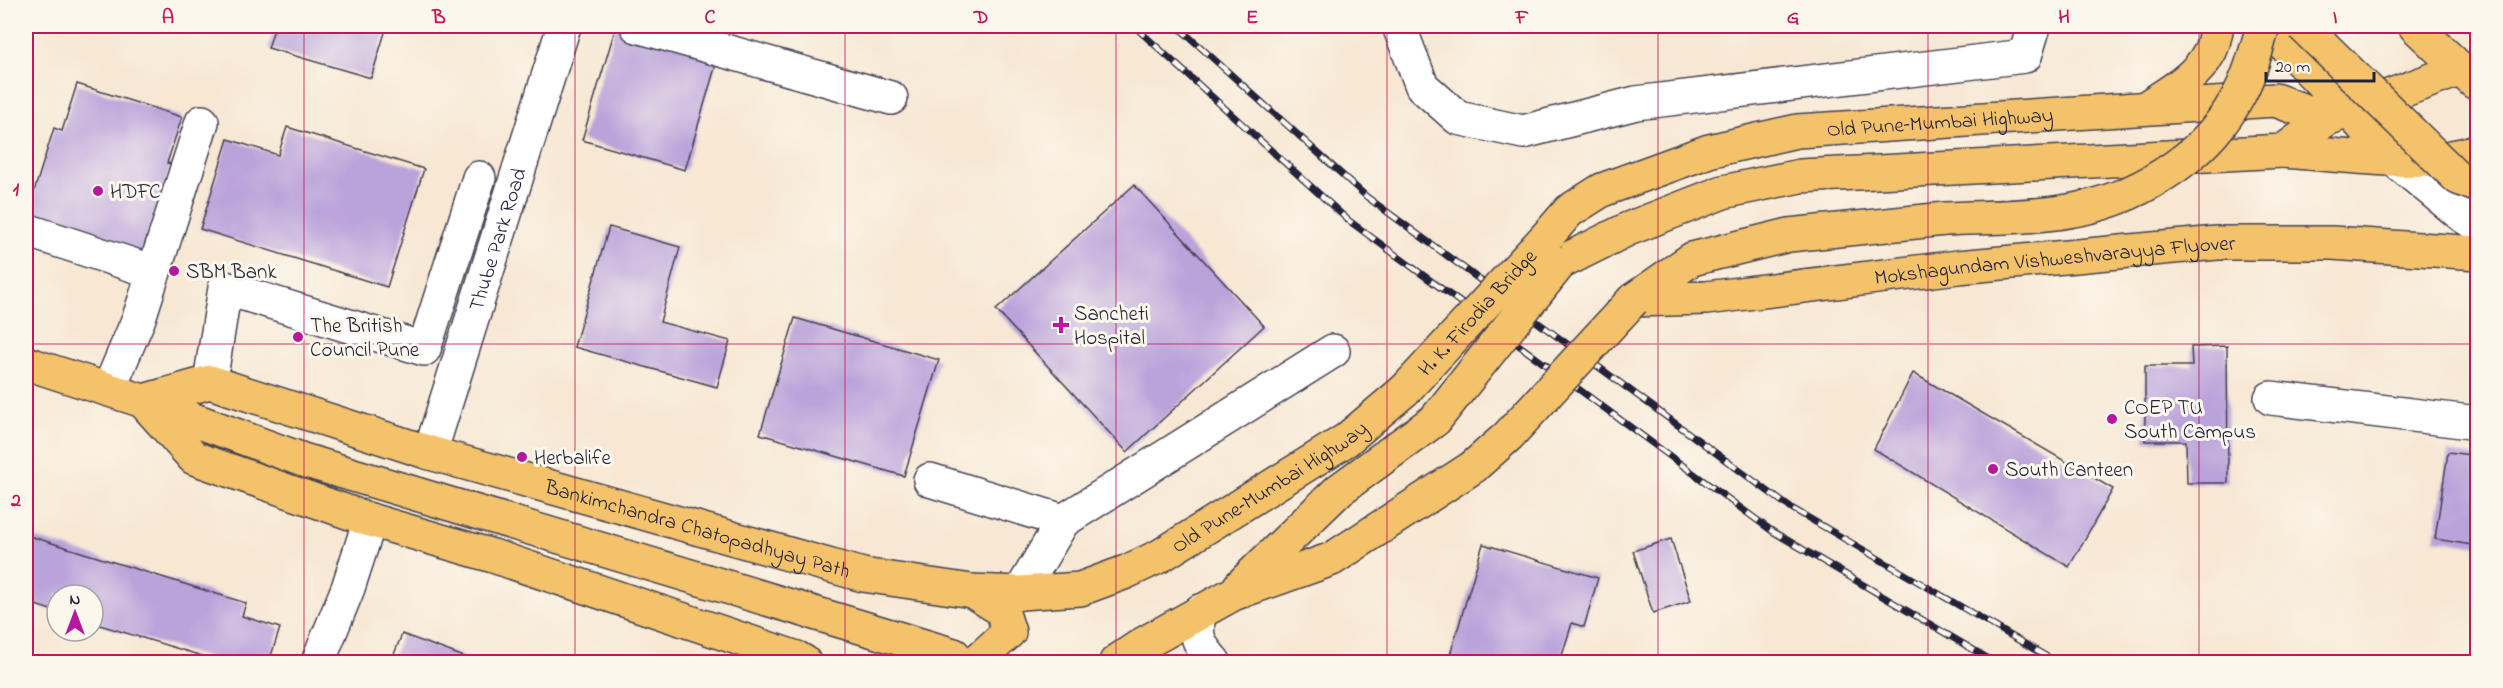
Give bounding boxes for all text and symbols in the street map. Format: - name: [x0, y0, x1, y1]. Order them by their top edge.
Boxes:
- text: A: [162, 4, 174, 33]
- text: B: [431, 4, 446, 33]
- text: C: [705, 4, 716, 33]
- text: D: [973, 4, 988, 33]
- text: E: [1246, 4, 1258, 33]
- text: F: [1515, 4, 1529, 33]
- text: G: [1787, 4, 1800, 33]
- text: H: [2058, 4, 2070, 33]
- text: I: [2333, 4, 2338, 33]
- scale bar: [2266, 45, 2374, 83]
- text: 20 m: [2275, 55, 2310, 81]
- street label: Old Pune–Mumbai Highway: [1826, 101, 2054, 146]
- street label: Thube Park Road: [462, 164, 536, 315]
- text: 1: [13, 176, 20, 205]
- place label: HDFC: [110, 178, 161, 208]
- marker: HDFC: [91, 184, 105, 198]
- street label: Mokshagundam Vishweshvarayya Flyover: [1873, 230, 2236, 294]
- street label: H. K. Firodia Bridge: [1412, 243, 1545, 384]
- place label: SBM Bank: [186, 258, 277, 288]
- marker: SBM Bank: [167, 264, 181, 278]
- place label: Sancheti Hospital: [1074, 300, 1149, 354]
- place label: The British Council Pune: [310, 312, 420, 366]
- marker: Sancheti Hospital: [1052, 316, 1070, 334]
- marker: The British Council Pune: [291, 330, 305, 344]
- place label: COEP TU South Campus: [2124, 394, 2256, 448]
- marker: COEP TU South Campus: [2105, 412, 2119, 426]
- street label: Old Pune–Mumbai Highway: [1167, 415, 1376, 562]
- place label: Herbalife: [534, 444, 612, 474]
- marker: Herbalife: [515, 450, 529, 464]
- place label: South Canteen: [2005, 456, 2133, 486]
- marker: South Canteen: [1986, 462, 2000, 476]
- street label: Bankimchandra Chatopadhyay Path: [540, 473, 853, 588]
- text: 2: [10, 487, 21, 516]
- north arrow: [45, 583, 105, 643]
- text: N: [70, 588, 81, 612]

